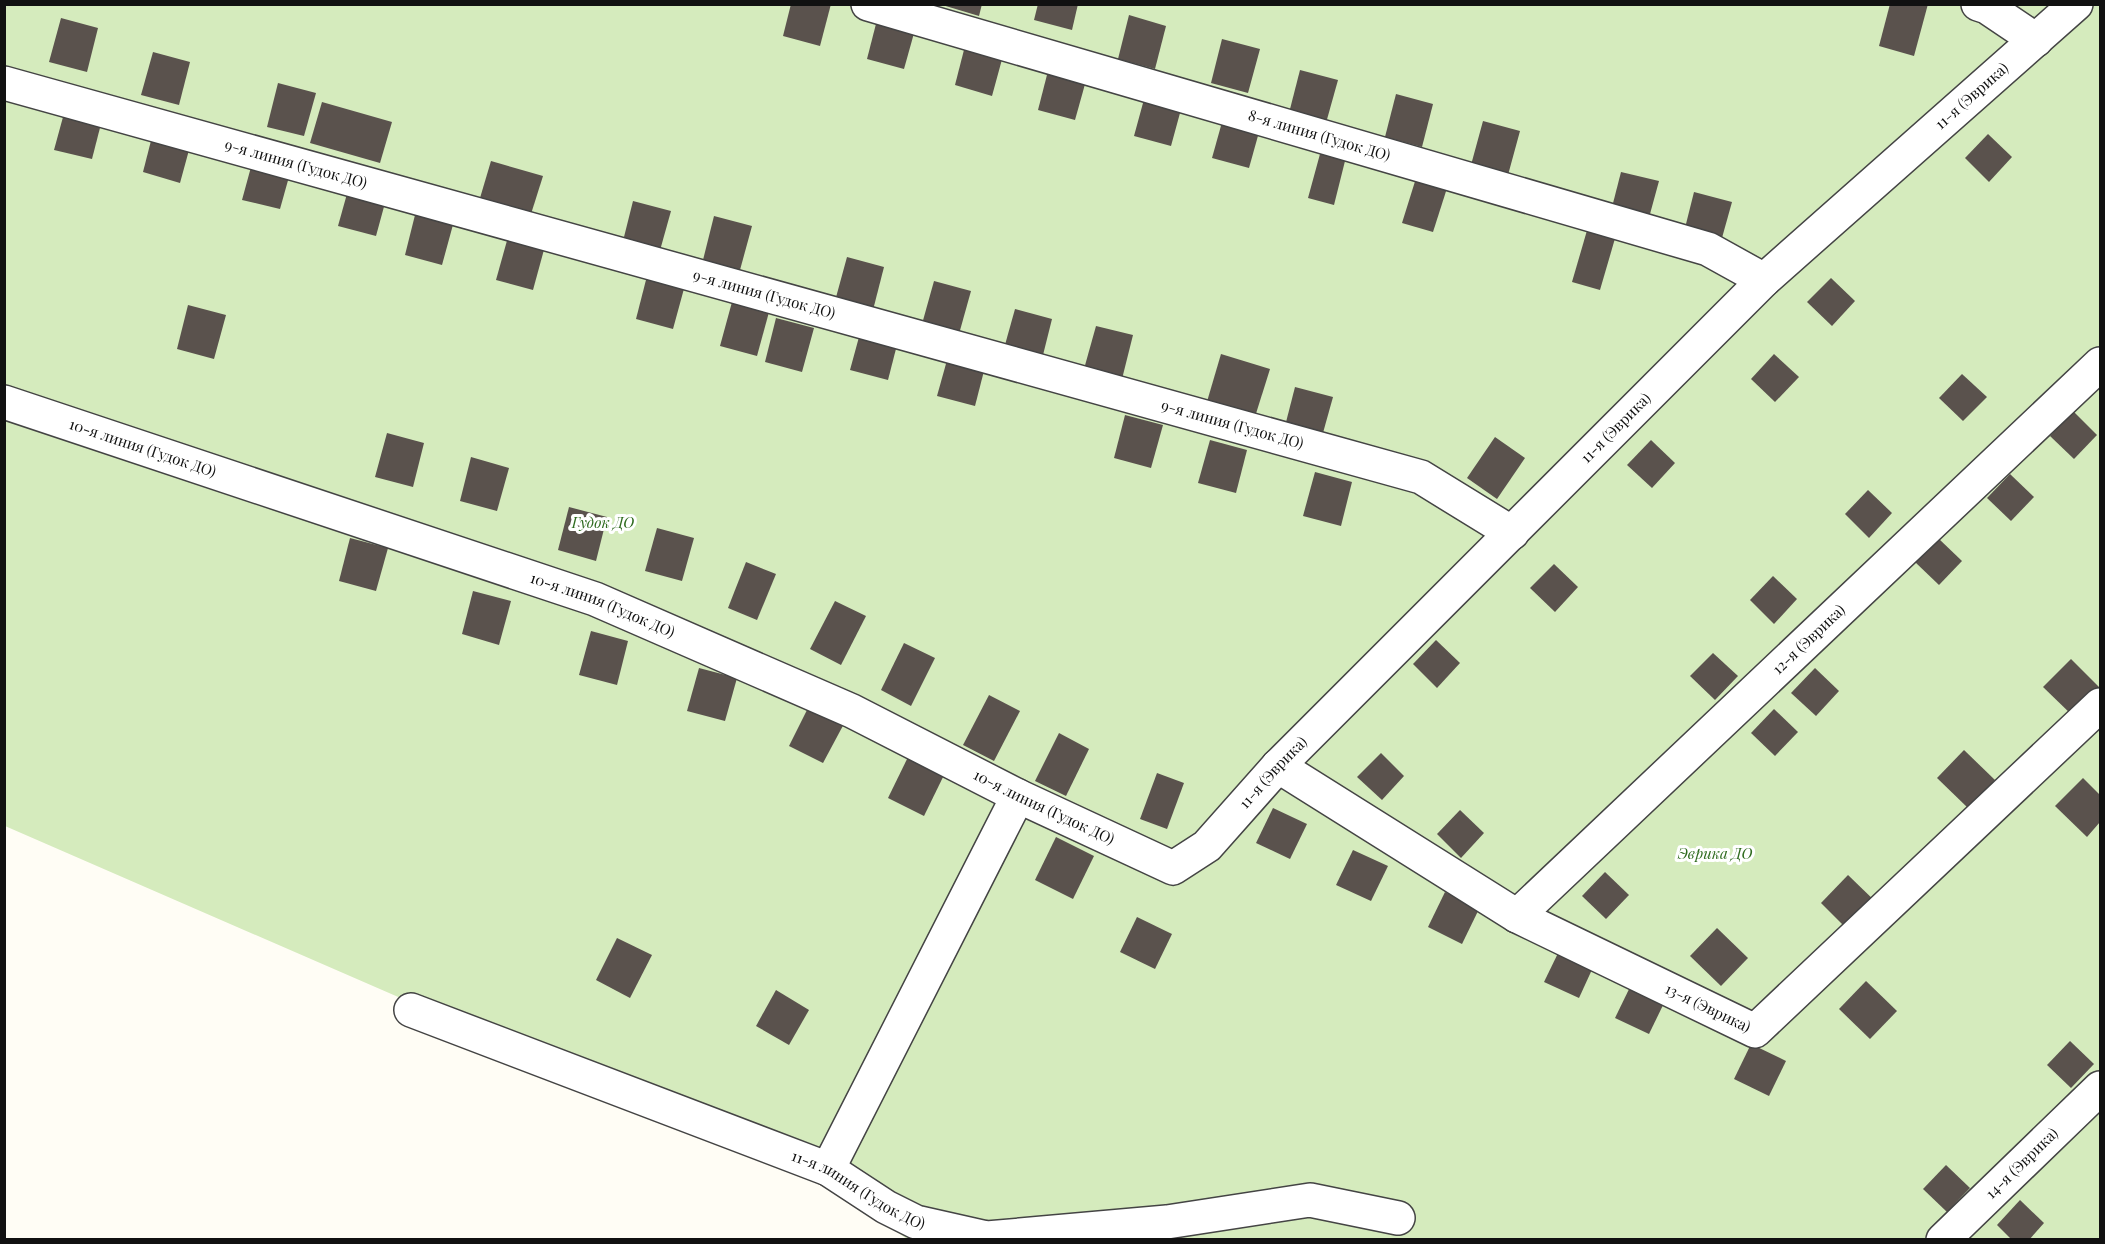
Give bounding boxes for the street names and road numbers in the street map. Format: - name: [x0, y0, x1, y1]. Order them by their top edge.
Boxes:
- street label: 11-я (Эврика): [1930, 58, 2012, 133]
- street label: 8-я линия (Гудок ДО): [1246, 104, 1393, 165]
- street label: 9-я линия (Гудок ДО): [223, 134, 370, 193]
- street label: 9-я линия (Гудок ДО): [691, 264, 838, 323]
- street label: 11-я (Эврика): [1576, 388, 1655, 467]
- street label: 9-я линия (Гудок ДО): [1159, 394, 1306, 453]
- street label: 10-я линия (Гудок ДО): [67, 413, 219, 481]
- street label: 10-я линия (Гудок ДО): [528, 567, 678, 642]
- street label: 12-я (Эврика): [1767, 600, 1849, 678]
- street label: 11-я (Эврика): [1234, 732, 1311, 812]
- street label: 10-я линия (Гудок ДО): [970, 764, 1118, 848]
- street label: 13-я (Эврика): [1662, 978, 1754, 1036]
- street label: 14-я (Эврика): [1981, 1123, 2062, 1203]
- street label: 11-я линия (Гудок ДО): [789, 1145, 927, 1233]

